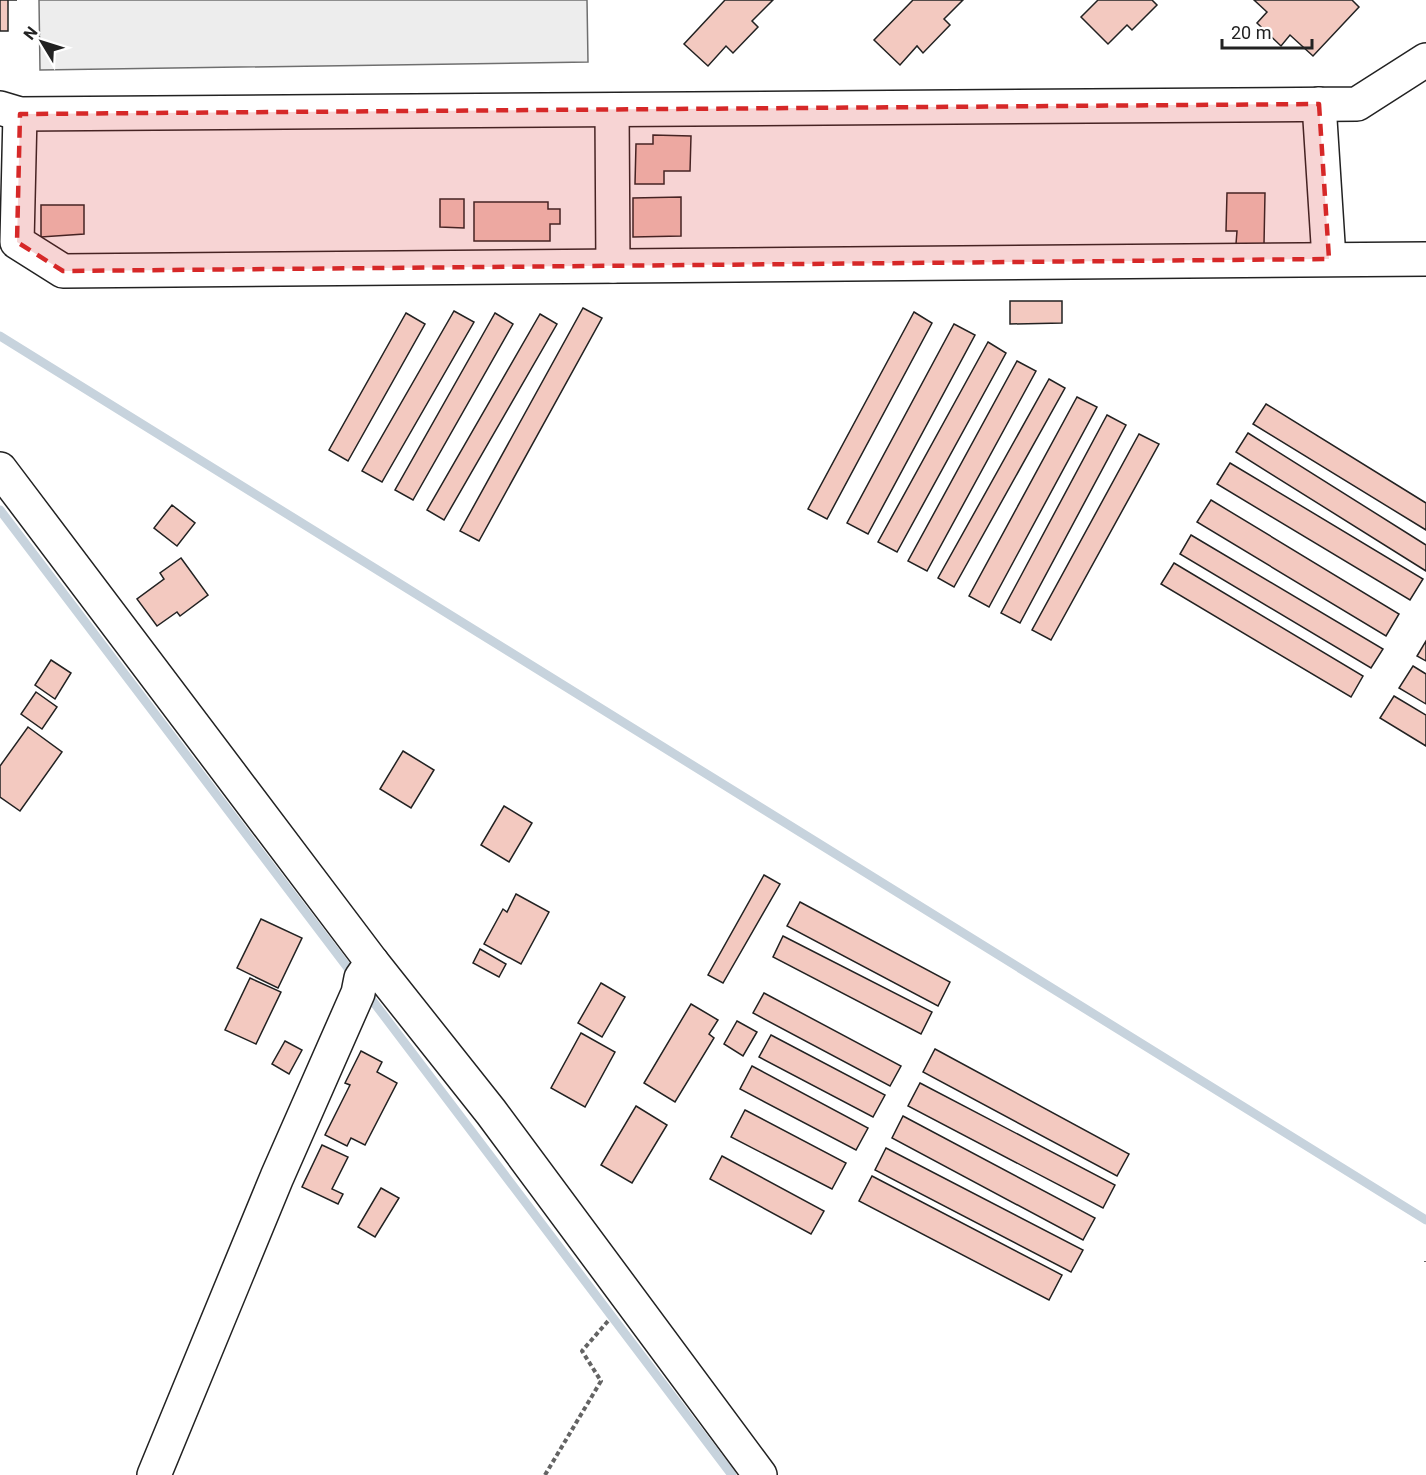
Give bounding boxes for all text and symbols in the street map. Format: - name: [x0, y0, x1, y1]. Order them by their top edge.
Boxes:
- north arrow: [12, 12, 72, 72]
- scale bar: [1222, 12, 1312, 50]
- text: 20 m: [1231, 22, 1271, 43]
- text: N: [20, 23, 42, 43]

